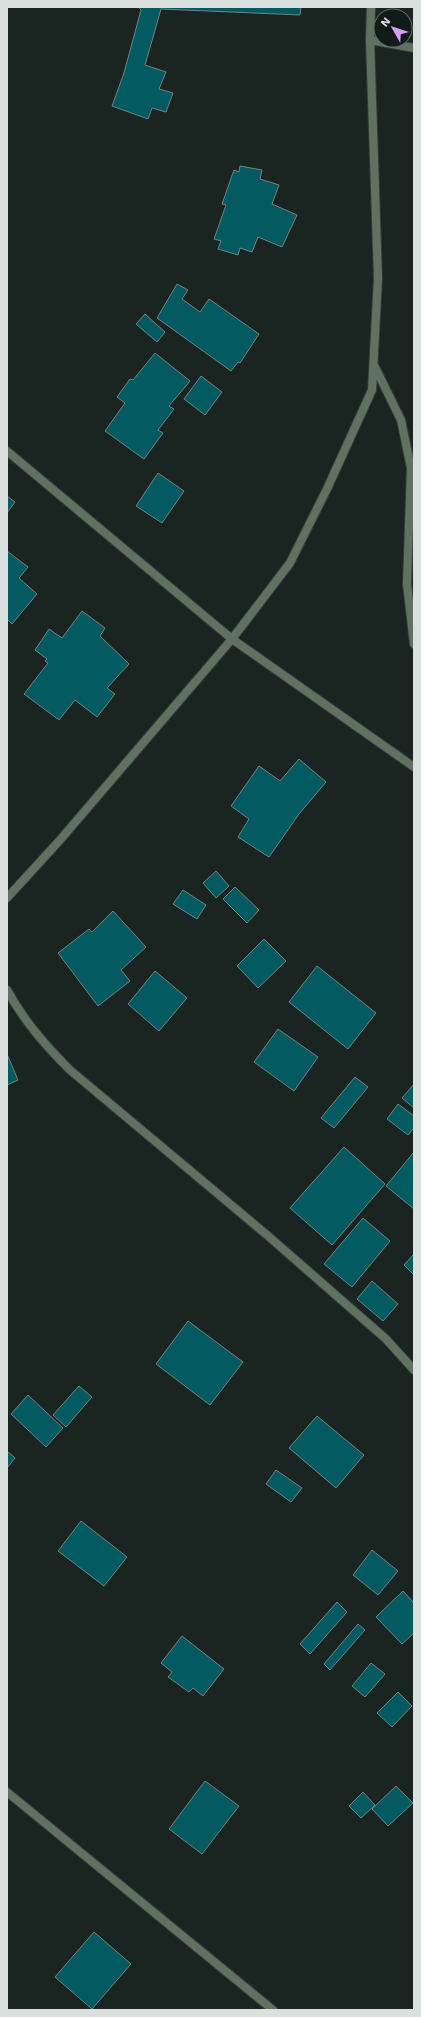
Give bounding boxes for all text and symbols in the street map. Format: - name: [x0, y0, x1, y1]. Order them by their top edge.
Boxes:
- north arrow: [373, 8, 413, 48]
- text: N: [378, 15, 393, 29]

